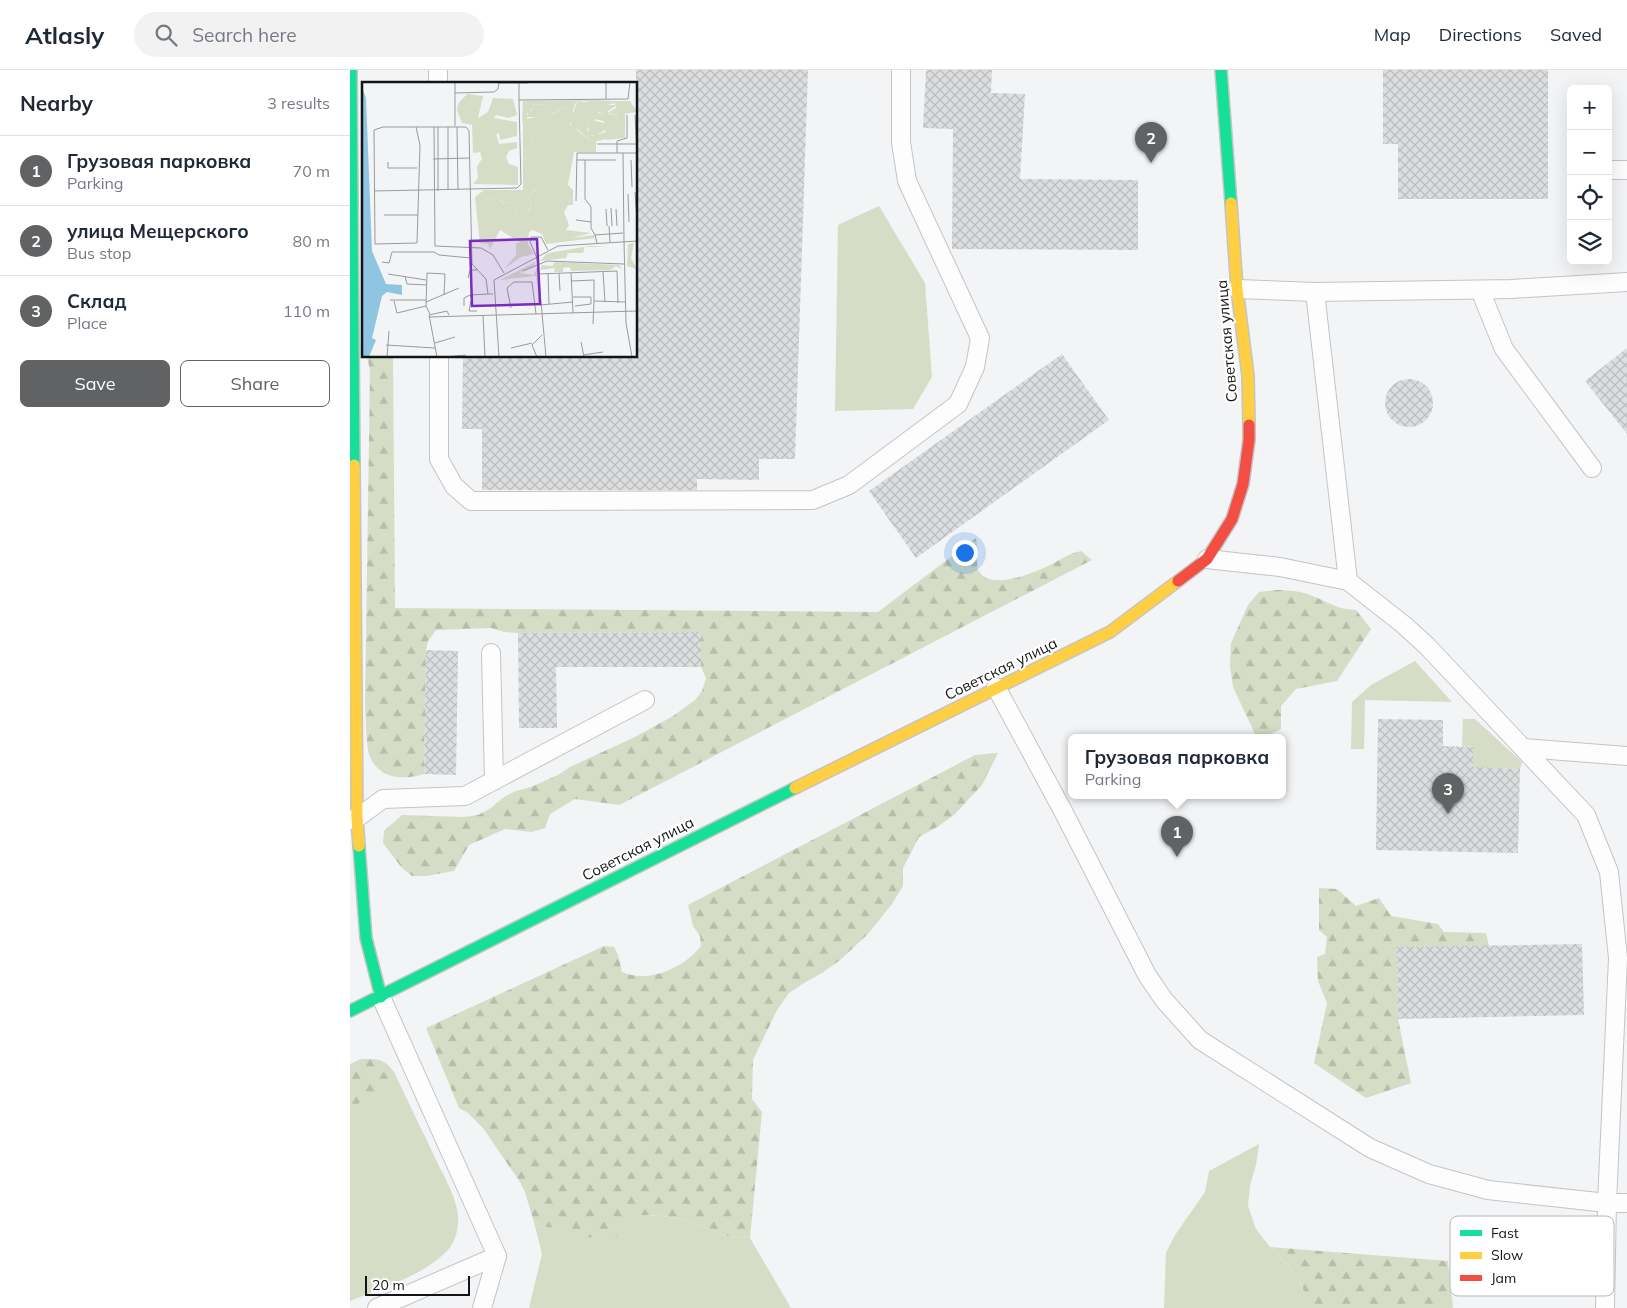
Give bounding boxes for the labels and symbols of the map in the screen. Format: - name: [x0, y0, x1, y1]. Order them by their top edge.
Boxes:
- inset map: [362, 82, 638, 358]
- pin: 2: [1135, 122, 1167, 163]
- street label: Советская улица: [1212, 279, 1241, 403]
- your location: [952, 540, 978, 566]
- street label: Советская улица: [941, 633, 1060, 704]
- pin: 3: [1432, 773, 1464, 814]
- street label: Советская улица: [579, 812, 697, 885]
- pin: 1: [1161, 816, 1193, 857]
- legend: [1450, 1216, 1614, 1296]
- text: Fast: [1491, 1224, 1519, 1242]
- text: Slow: [1491, 1246, 1523, 1264]
- text: Jam: [1491, 1269, 1516, 1287]
- scale bar: [365, 1273, 470, 1296]

